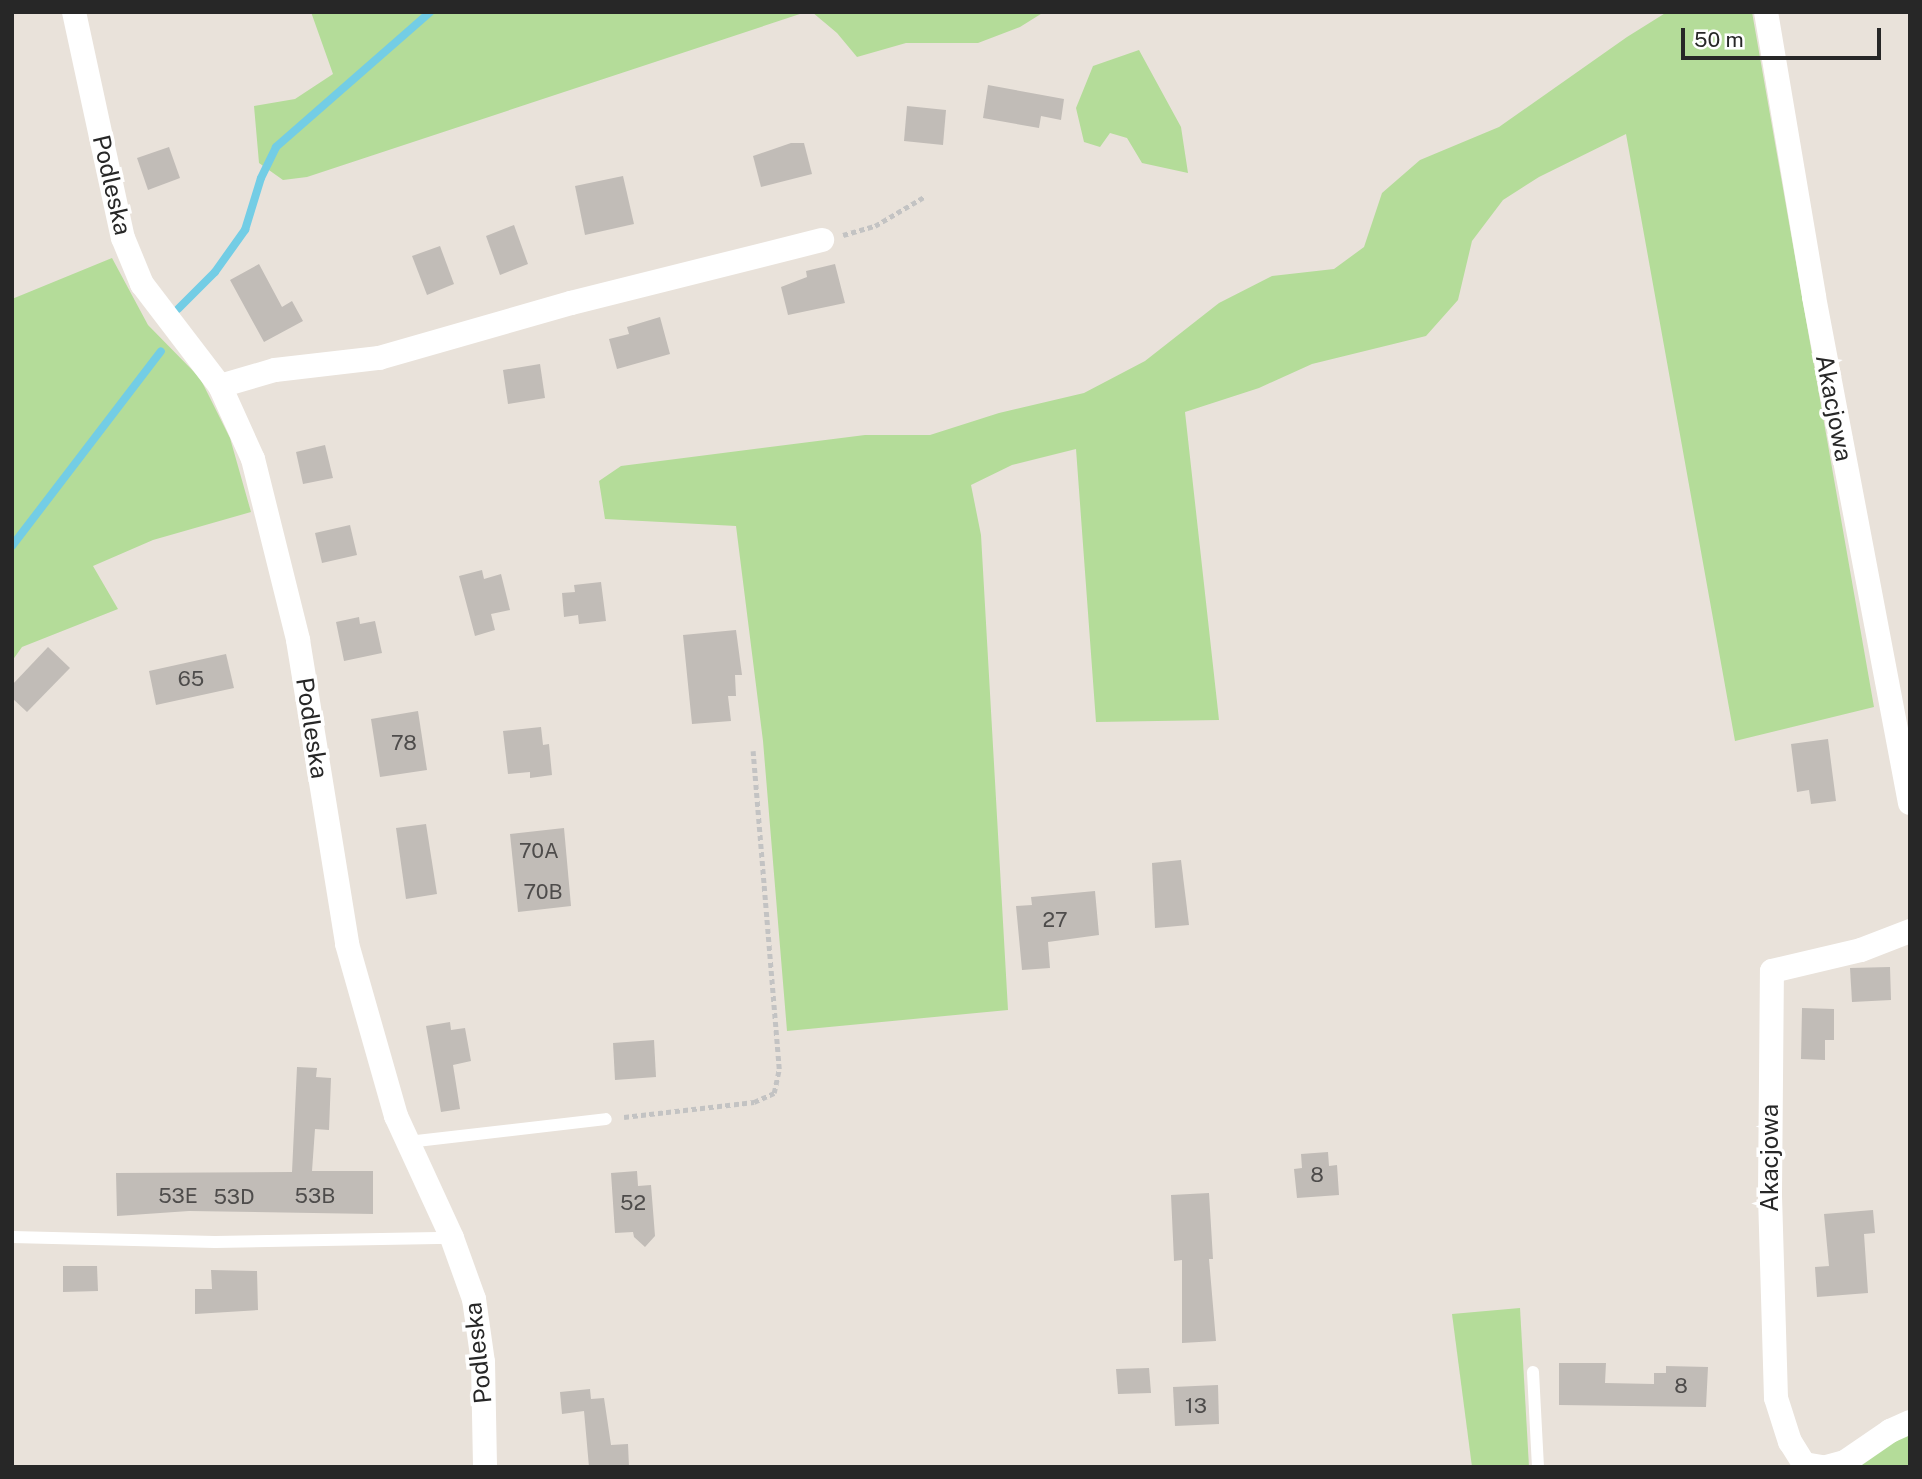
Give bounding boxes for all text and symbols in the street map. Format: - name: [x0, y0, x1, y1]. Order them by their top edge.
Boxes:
- scale bar: [1684, 14, 1884, 58]
- text: 50 m: [1694, 27, 1744, 52]
- street label: Podleska: [87, 132, 137, 238]
- street label: Akacjowa: [1810, 352, 1858, 464]
- house number: 65: [178, 666, 204, 692]
- street label: Podleska: [290, 675, 334, 781]
- house number: 78: [391, 730, 417, 756]
- house number: 70A: [519, 838, 559, 864]
- house number: 70B: [523, 879, 563, 905]
- house number: 27: [1042, 907, 1068, 933]
- street label: Akacjowa: [1756, 1104, 1784, 1212]
- house number: 8: [1310, 1162, 1324, 1188]
- house number: 53E: [158, 1183, 198, 1209]
- house number: 53B: [295, 1183, 335, 1209]
- house number: 53D: [213, 1184, 255, 1210]
- house number: 52: [620, 1190, 646, 1216]
- street label: Podleska: [458, 1301, 498, 1405]
- house number: 8: [1674, 1373, 1688, 1399]
- house number: 13: [1185, 1393, 1207, 1419]

